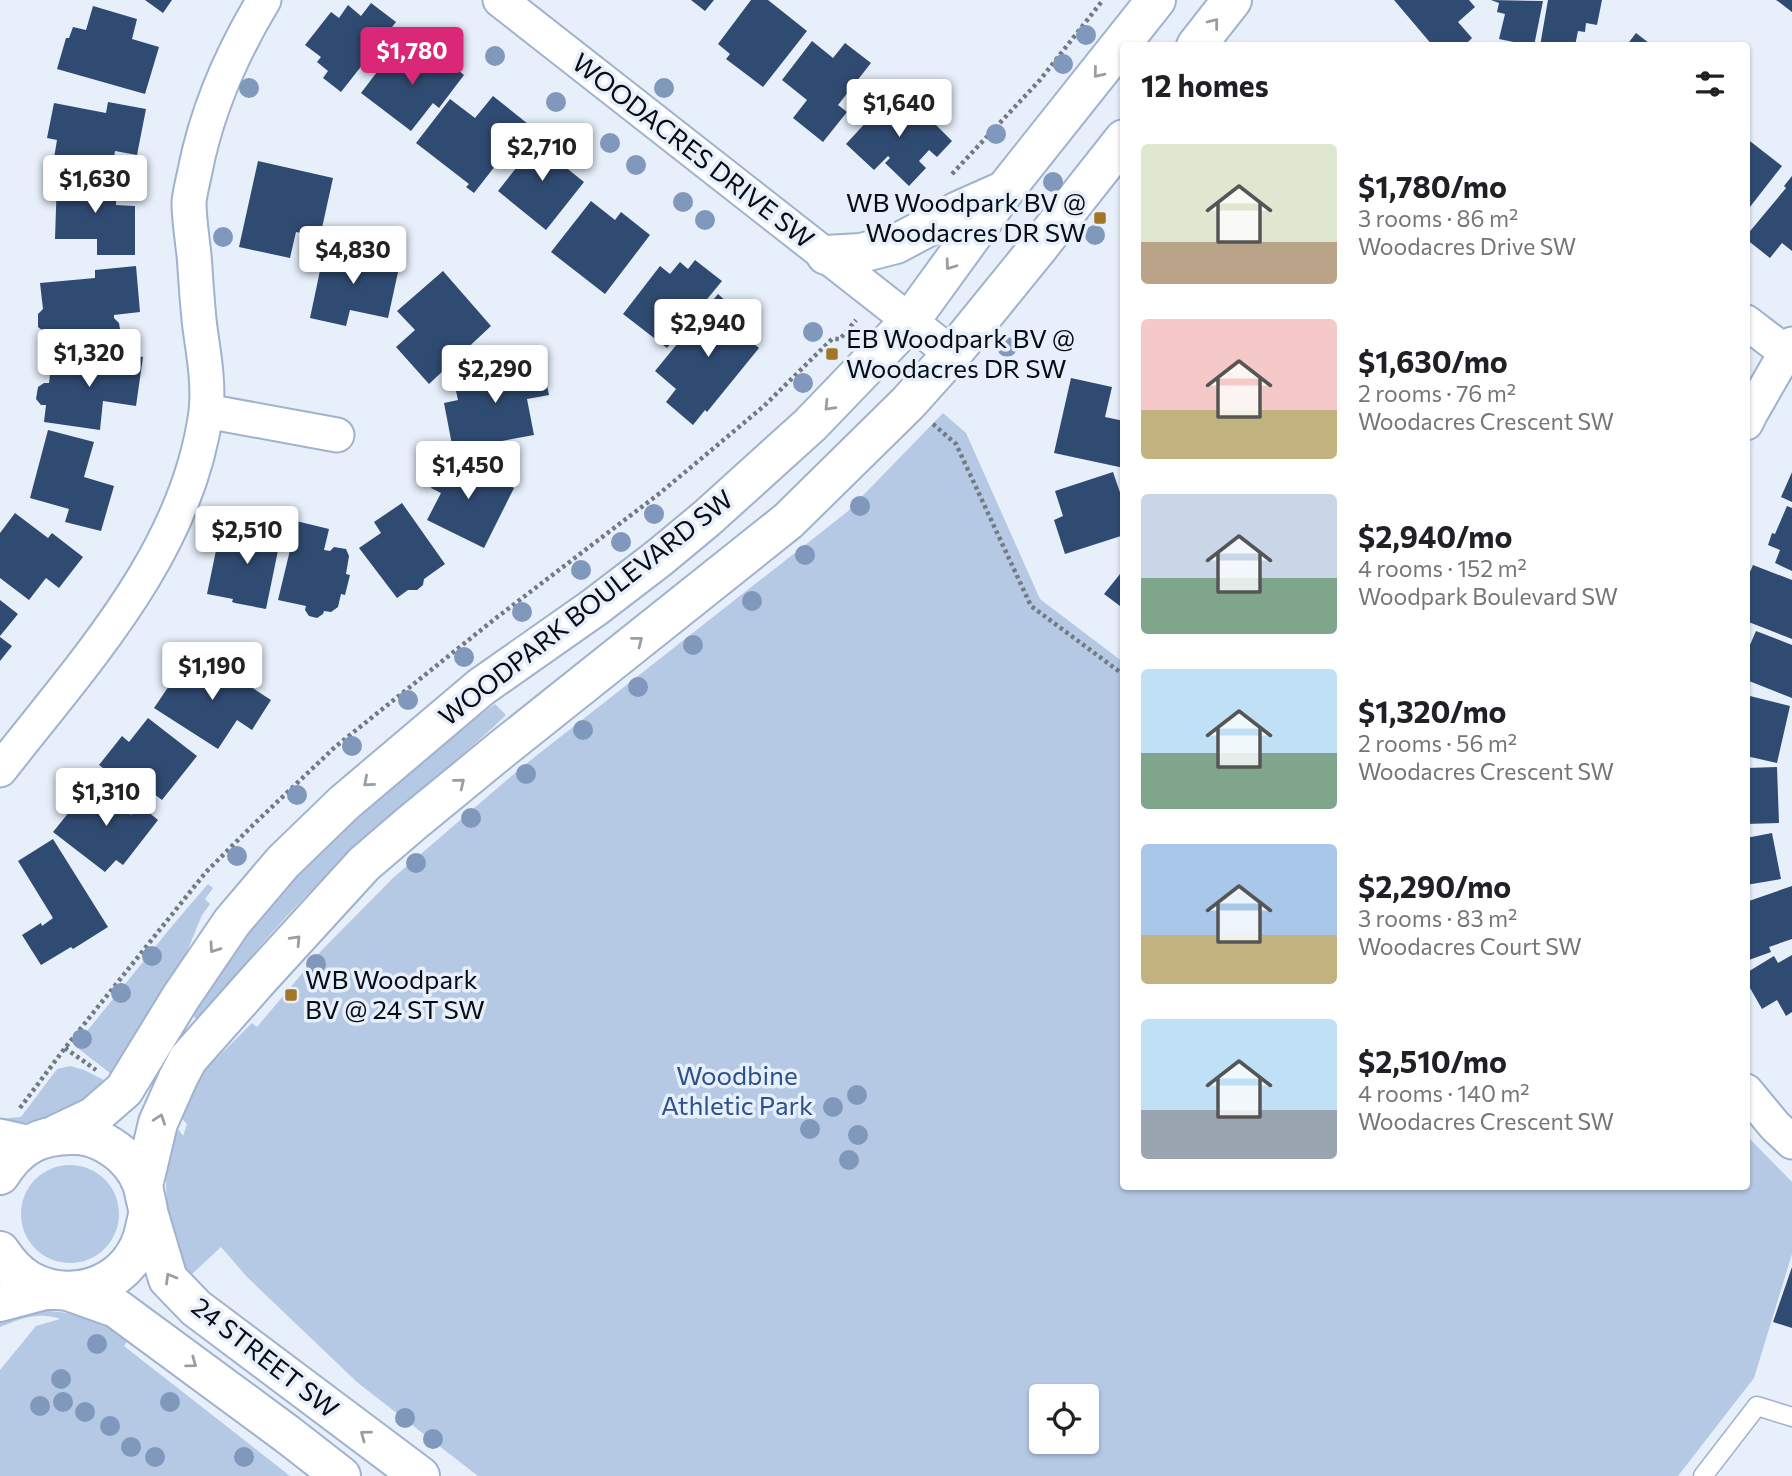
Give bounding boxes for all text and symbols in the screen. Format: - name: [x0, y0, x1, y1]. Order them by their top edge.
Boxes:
- one-way arrow: [1206, 18, 1219, 30]
- pin: $1,780: [355, 28, 469, 87]
- text: $1,780: [376, 36, 448, 64]
- street label: WOODACRES DRIVE SW: [567, 46, 821, 254]
- one-way arrow: [1094, 65, 1107, 77]
- icon: filters: [1691, 65, 1729, 103]
- text: 12 homes: [1141, 66, 1269, 103]
- pin: $1,640: [842, 80, 956, 139]
- text: $1,640: [863, 88, 935, 116]
- pin: $2,710: [485, 124, 599, 183]
- text: $2,710: [507, 132, 577, 160]
- pin: $1,630: [38, 156, 152, 215]
- text: $1,630: [59, 164, 131, 192]
- text: $1,780/mo: [1358, 167, 1507, 204]
- icon: home: [1197, 172, 1281, 256]
- place label: WB Woodpark BV @ Woodacres DR SW: [846, 186, 1086, 247]
- text: 3 rooms · 86 m²: [1358, 204, 1518, 232]
- marker: WB Woodpark BV @ Woodacres DR SW: [1092, 210, 1108, 226]
- pin: $4,830: [296, 226, 410, 286]
- text: Woodacres Drive SW: [1358, 232, 1576, 260]
- text: $4,830: [315, 235, 391, 263]
- one-way arrow: [946, 257, 959, 270]
- pin: $2,940: [651, 300, 765, 359]
- text: $2,940: [670, 308, 746, 336]
- place label: EB Woodpark BV @ Woodacres DR SW: [846, 322, 1075, 383]
- pin: $1,320: [32, 330, 146, 389]
- text: $1,320: [54, 338, 124, 366]
- text: $1,630/mo: [1358, 342, 1508, 379]
- pin: $2,290: [438, 346, 552, 405]
- marker: EB Woodpark BV @ Woodacres DR SW: [824, 346, 840, 362]
- icon: home: [1197, 347, 1281, 431]
- text: $2,290: [458, 354, 532, 382]
- text: 2 rooms · 76 m²: [1358, 379, 1516, 407]
- one-way arrow: [824, 398, 837, 411]
- text: Woodacres Crescent SW: [1358, 407, 1614, 435]
- pin: $1,450: [411, 442, 525, 501]
- text: $1,450: [432, 450, 504, 478]
- street label: WOODPARK BOULEVARD SW: [432, 482, 738, 731]
- pin: $2,510: [190, 506, 304, 566]
- text: $2,510: [211, 515, 283, 543]
- text: $2,940/mo: [1358, 517, 1512, 554]
- icon: home: [1197, 522, 1281, 606]
- text: 4 rooms · 152 m²: [1358, 554, 1527, 582]
- text: Woodpark Boulevard SW: [1358, 582, 1618, 610]
- one-way arrow: [630, 636, 642, 649]
- pin: $1,190: [155, 642, 269, 702]
- text: $1,190: [178, 651, 246, 679]
- text: $1,320/mo: [1358, 692, 1507, 729]
- icon: home: [1197, 697, 1281, 781]
- text: 2 rooms · 56 m²: [1358, 729, 1517, 757]
- text: Woodacres Crescent SW: [1358, 757, 1614, 785]
- pin: $1,310: [49, 768, 163, 828]
- one-way arrow: [364, 774, 377, 786]
- text: $1,310: [72, 777, 140, 805]
- one-way arrow: [452, 779, 465, 791]
- text: $2,290/mo: [1358, 867, 1511, 904]
- icon: home: [1197, 872, 1281, 956]
- text: 3 rooms · 83 m²: [1358, 904, 1517, 932]
- text: Woodacres Court SW: [1358, 932, 1582, 960]
- one-way arrow: [287, 935, 300, 948]
- one-way arrow: [210, 940, 222, 953]
- place label: WB Woodpark BV @ 24 ST SW: [305, 963, 485, 1024]
- marker: WB Woodpark BV @ 24 ST SW: [283, 987, 299, 1003]
- text: $2,510/mo: [1358, 1042, 1507, 1079]
- icon: home: [1197, 1047, 1281, 1131]
- park label: Woodbine Athletic Park: [661, 1059, 813, 1120]
- text: 4 rooms · 140 m²: [1358, 1079, 1530, 1107]
- text: Woodacres Crescent SW: [1358, 1107, 1614, 1135]
- one-way arrow: [152, 1114, 166, 1126]
- one-way arrow: [165, 1272, 178, 1285]
- street label: 24 STREET SW: [187, 1290, 345, 1424]
- one-way arrow: [184, 1355, 197, 1368]
- map controls: [1029, 1384, 1099, 1454]
- button: locate: [1029, 1384, 1099, 1454]
- one-way arrow: [360, 1431, 373, 1443]

